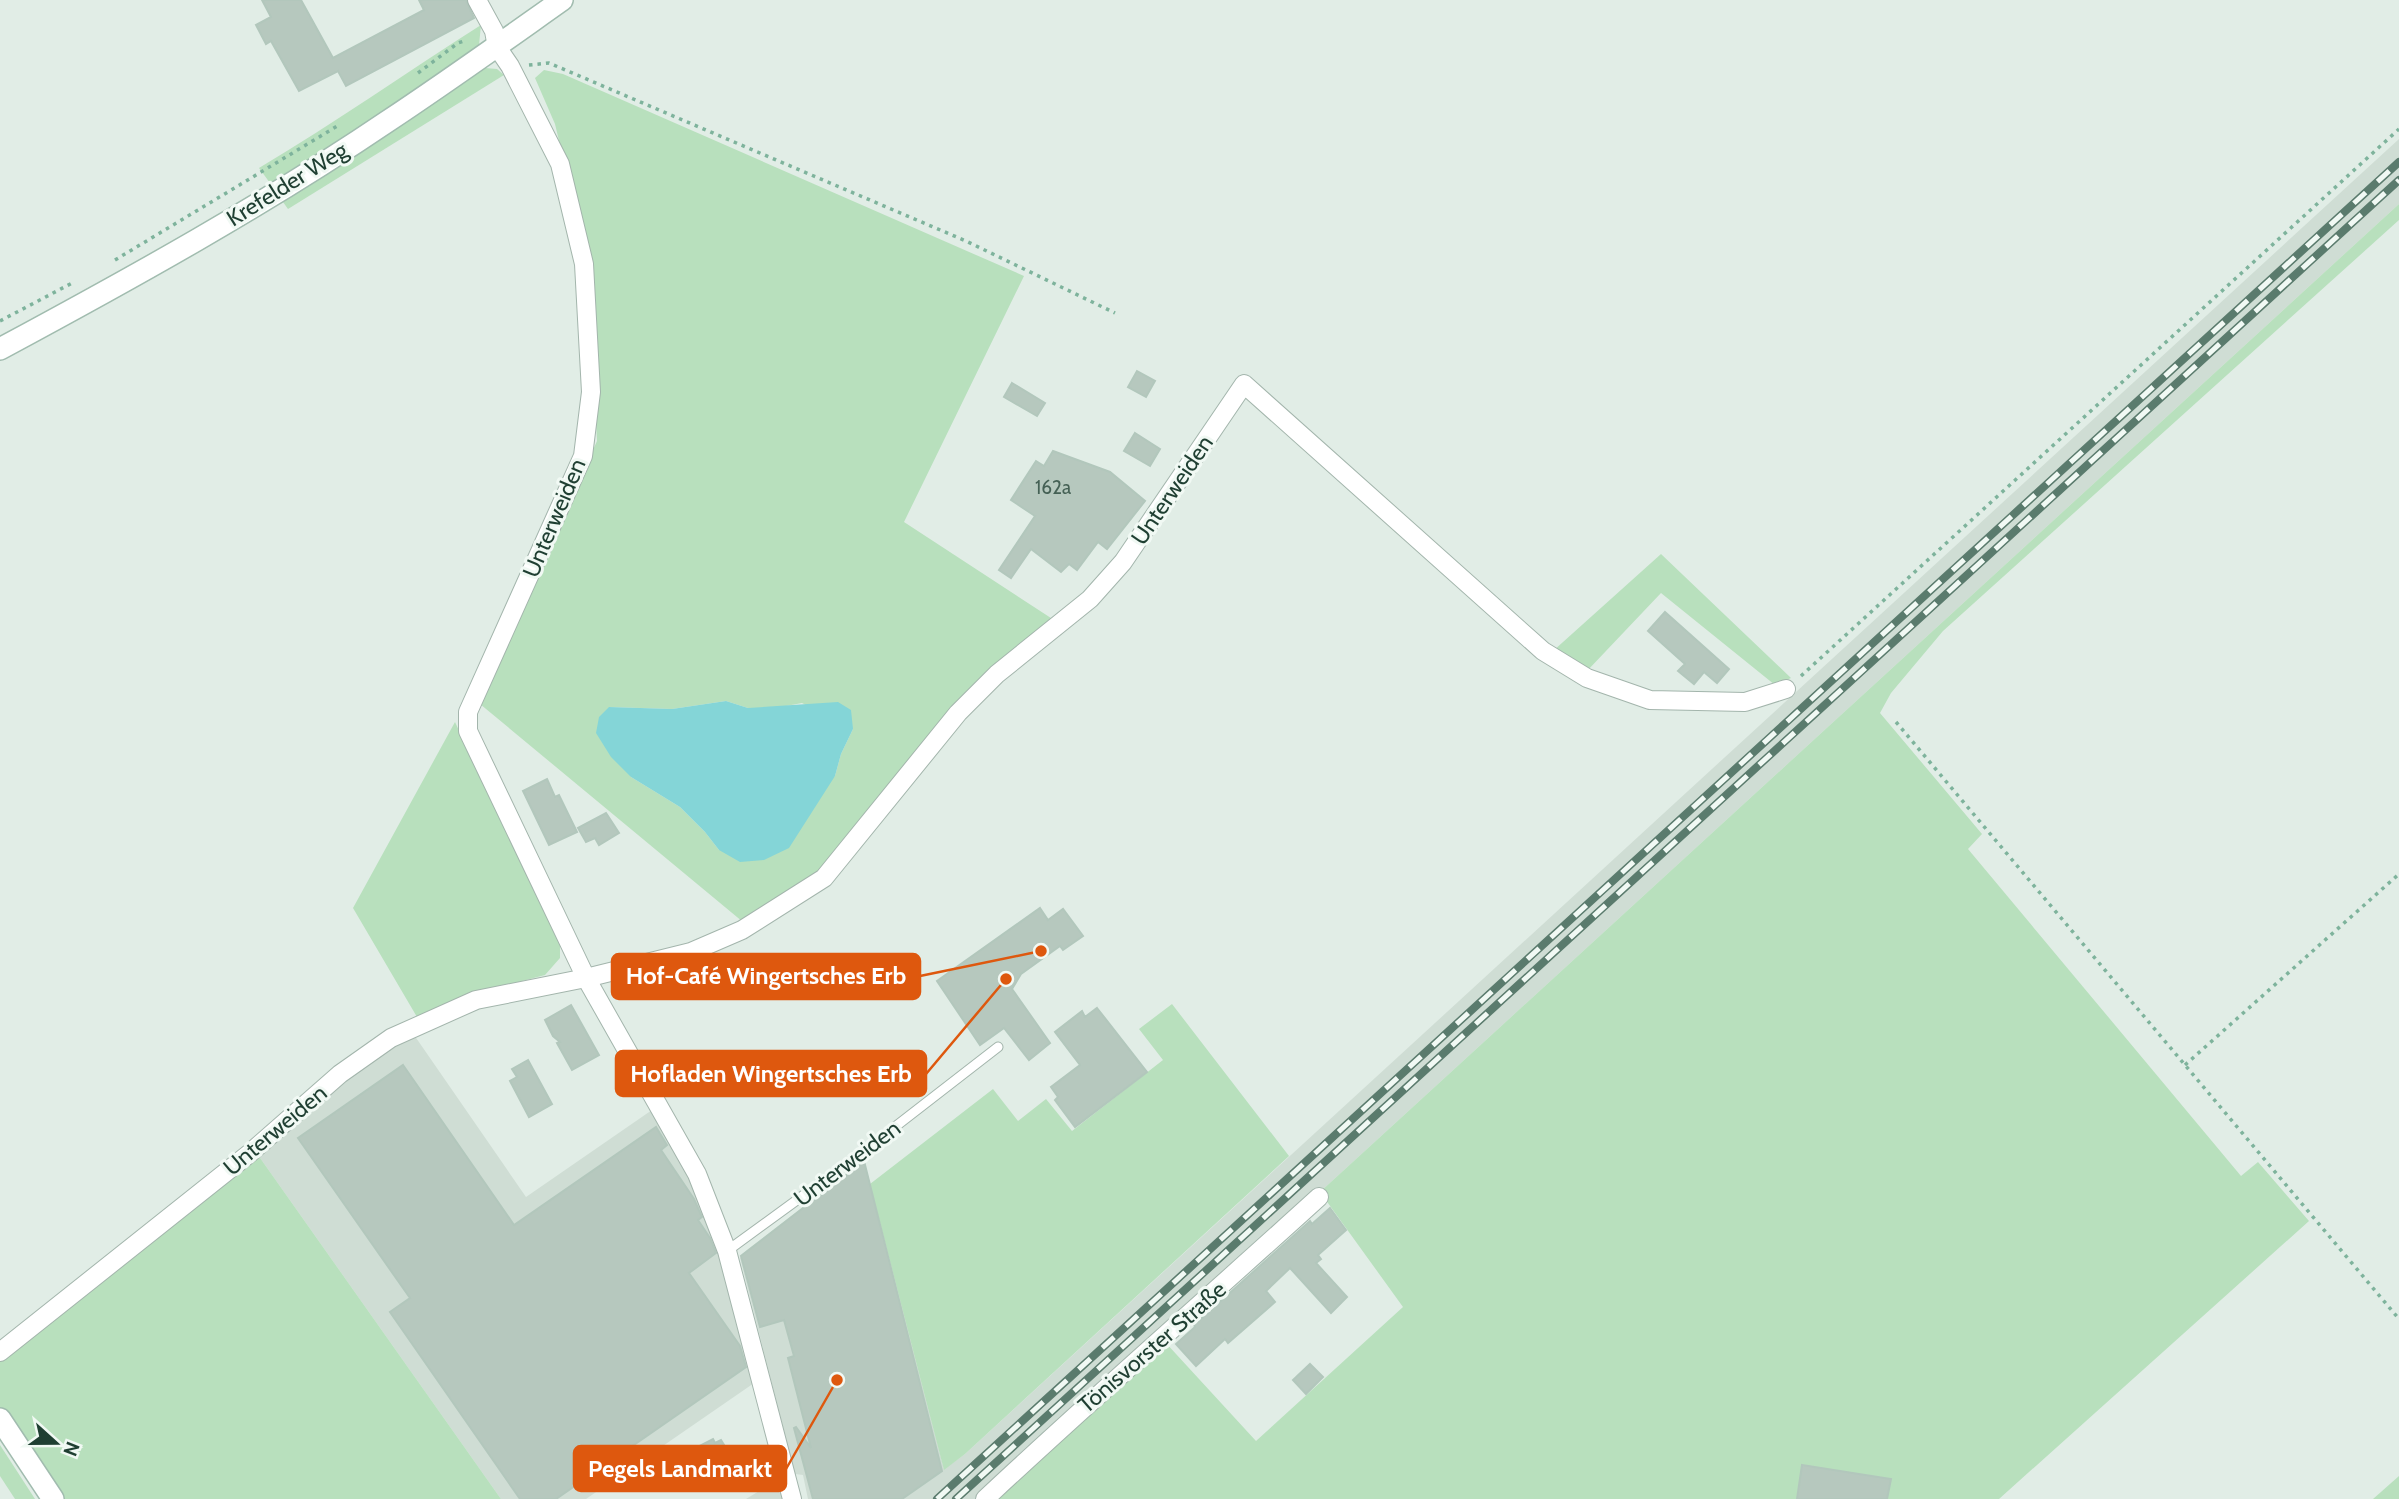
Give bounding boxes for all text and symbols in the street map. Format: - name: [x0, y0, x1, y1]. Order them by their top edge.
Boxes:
- street label: Krefelder Weg: [221, 135, 353, 232]
- street label: Unterweiden: [1125, 430, 1219, 550]
- street label: Unterweiden: [516, 454, 592, 582]
- house number: 162a: [1035, 476, 1071, 499]
- callout: Hof-Café Wingertsches Erb: [612, 954, 920, 999]
- text: Hof-Café Wingertsches Erb: [626, 961, 907, 990]
- callout: Hofladen Wingertsches Erb: [616, 1051, 926, 1096]
- text: Hofladen Wingertsches Erb: [630, 1059, 912, 1088]
- street label: Unterweiden: [218, 1079, 332, 1181]
- street label: Unterweiden: [788, 1114, 906, 1212]
- street label: Tönisvorster Straße: [1072, 1275, 1232, 1419]
- north arrow: [21, 1408, 91, 1478]
- text: N: [58, 1439, 85, 1459]
- callout: Pegels Landmarkt: [574, 1446, 786, 1491]
- text: Pegels Landmarkt: [588, 1454, 772, 1483]

